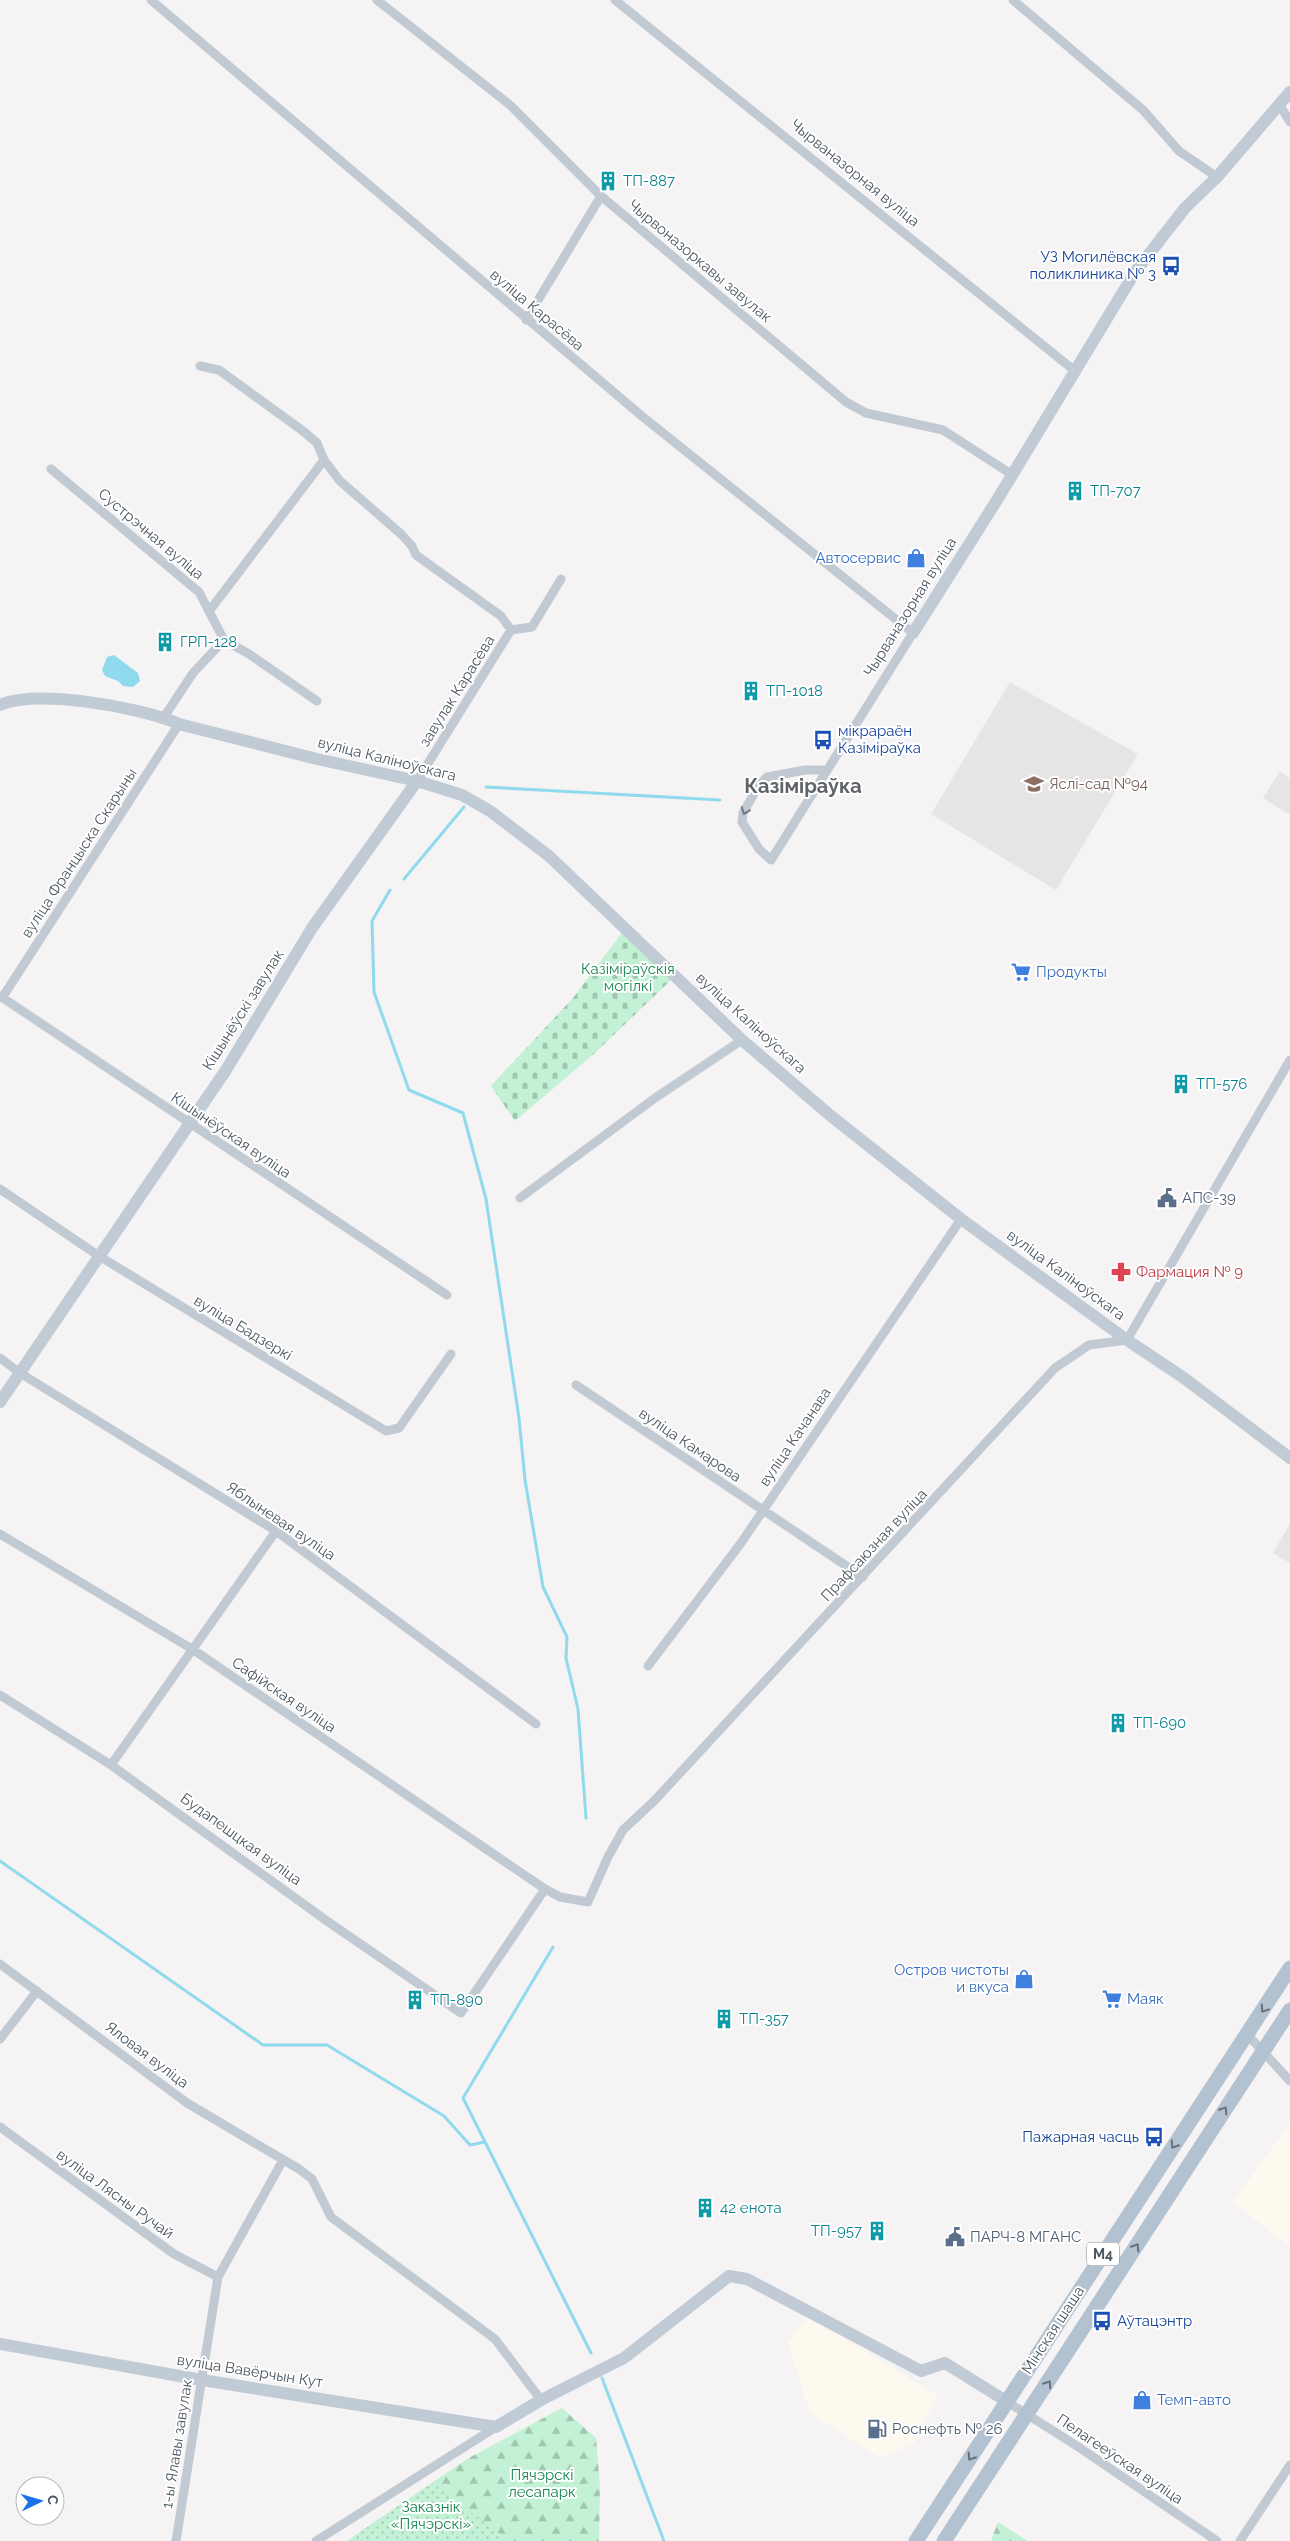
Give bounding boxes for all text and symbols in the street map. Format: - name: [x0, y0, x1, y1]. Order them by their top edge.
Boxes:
- street label: Чырваназорная вуліца: [787, 115, 923, 231]
- building icon: ТП-887: [597, 170, 619, 192]
- place label: ТП-887: [623, 172, 675, 190]
- street label: Чырвоназоркавы завулак: [625, 196, 776, 326]
- place label: УЗ Могилёвская поликлиника № 3: [1030, 248, 1156, 283]
- bus stop icon: УЗ Могилёвская поликлиника № 3: [1160, 255, 1182, 277]
- street label: вуліца Карасёва: [486, 266, 588, 354]
- building icon: ТП-707: [1064, 480, 1086, 502]
- place label: ТП-707: [1090, 482, 1141, 500]
- street label: Сустрэчная вуліца: [95, 485, 207, 583]
- street label: Чырваназорная вуліца: [860, 534, 960, 680]
- shop icon: Автосервис: [905, 547, 927, 569]
- place label: Автосервис: [815, 549, 901, 567]
- building icon: ГРП-128: [154, 631, 176, 653]
- street label: завулак Карасёва: [415, 632, 499, 750]
- place label: ГРП-128: [180, 633, 237, 651]
- building icon: ТП-1018: [740, 680, 762, 702]
- place label: ТП-1018: [766, 682, 823, 700]
- place label: мікрараён Казіміраўка: [838, 722, 921, 757]
- bus stop icon: мікрараён Казіміраўка: [812, 729, 834, 751]
- street label: вуліца Каліноўскага: [316, 733, 458, 785]
- street label: вуліца Францыска Скарыны: [17, 765, 141, 941]
- school or university icon: Яслі-сад №94: [1023, 773, 1045, 795]
- district label: Казіміраўка: [744, 774, 862, 798]
- place label: Яслі-сад №94: [1049, 775, 1148, 793]
- one-way arrow: [741, 806, 752, 815]
- street label: Кішынёўскі завулак: [199, 946, 288, 1074]
- park label: Казіміраўскія могілкі: [581, 960, 675, 995]
- supermarket icon: Продукты: [1010, 961, 1032, 983]
- place label: Продукты: [1036, 963, 1107, 981]
- street label: вуліца Каліноўскага: [692, 969, 810, 1077]
- building icon: ТП-576: [1170, 1073, 1192, 1095]
- place label: ТП-576: [1196, 1075, 1247, 1093]
- street label: Кішынёўская вуліца: [168, 1088, 294, 1182]
- public building icon: АПС-39: [1156, 1187, 1178, 1209]
- place label: АПС-39: [1182, 1189, 1236, 1207]
- street label: вуліца Каліноўскага: [1003, 1226, 1129, 1324]
- pharmacy icon: Фармация № 9: [1110, 1261, 1132, 1283]
- place label: Фармация № 9: [1136, 1263, 1243, 1281]
- street label: вуліца Бадзеркі: [191, 1292, 295, 1364]
- street label: вуліца Качанава: [755, 1384, 835, 1490]
- street label: вуліца Камарова: [635, 1404, 745, 1486]
- street label: Яблыневая вуліца: [223, 1478, 339, 1564]
- street label: Прафсаюзная вуліца: [817, 1485, 931, 1605]
- street label: Сафійская вуліца: [229, 1654, 339, 1736]
- building icon: ТП-690: [1107, 1712, 1129, 1734]
- place label: ТП-690: [1133, 1714, 1186, 1732]
- street label: Будапешцкая вуліца: [177, 1789, 305, 1889]
- place label: Остров чистоты и вкуса: [894, 1961, 1009, 1996]
- shop icon: Остров чистоты и вкуса: [1013, 1968, 1035, 1990]
- supermarket icon: Маяк: [1101, 1988, 1123, 2010]
- building icon: ТП-890: [404, 1989, 426, 2011]
- place label: Маяк: [1127, 1990, 1164, 2008]
- place label: ТП-890: [430, 1991, 483, 2009]
- one-way arrow: [1260, 2004, 1270, 2013]
- building icon: ТП-357: [713, 2008, 735, 2030]
- place label: ТП-357: [739, 2010, 789, 2028]
- street label: Яловая вуліца: [102, 2018, 192, 2092]
- one-way arrow: [1218, 2107, 1227, 2116]
- bus stop icon: Пажарная часць: [1143, 2126, 1165, 2148]
- place label: Пажарная часць: [1022, 2128, 1139, 2146]
- one-way arrow: [1171, 2139, 1180, 2149]
- street label: вуліца Лясны Ручай: [53, 2145, 177, 2243]
- building icon: 42 енота: [694, 2197, 716, 2219]
- place label: 42 енота: [720, 2199, 782, 2217]
- building icon: ТП-957: [866, 2220, 888, 2242]
- place label: ТП-957: [811, 2222, 862, 2240]
- public building icon: ПАРЧ-8 МГАНС: [944, 2226, 966, 2248]
- place label: ПАРЧ-8 МГАНС: [970, 2228, 1081, 2246]
- road number: М4: [1087, 2242, 1119, 2266]
- one-way arrow: [1130, 2243, 1139, 2253]
- street label: Мінская шаша: [1018, 2283, 1088, 2377]
- bus stop icon: Аўтацэнтр: [1091, 2310, 1113, 2332]
- place label: Аўтацэнтр: [1117, 2312, 1192, 2330]
- street label: вуліца Вавёрчын Кут: [176, 2351, 324, 2391]
- street label: 1-ы Ялавы завулак: [158, 2378, 196, 2510]
- one-way arrow: [1042, 2380, 1051, 2389]
- shop icon: Темп-авто: [1131, 2389, 1153, 2411]
- place label: Темп-авто: [1157, 2391, 1231, 2409]
- street label: Пелагееўская вуліца: [1054, 2410, 1186, 2508]
- fuel station icon: Роснефть № 26: [866, 2418, 888, 2440]
- place label: Роснефть № 26: [892, 2420, 1003, 2438]
- one-way arrow: [967, 2452, 977, 2461]
- park label: Пячэрскі лесапарк: [508, 2466, 576, 2501]
- north arrow: [15, 2476, 65, 2526]
- text: С: [45, 2494, 61, 2506]
- park label: Заказнік «Пячэрскі»: [391, 2498, 471, 2533]

